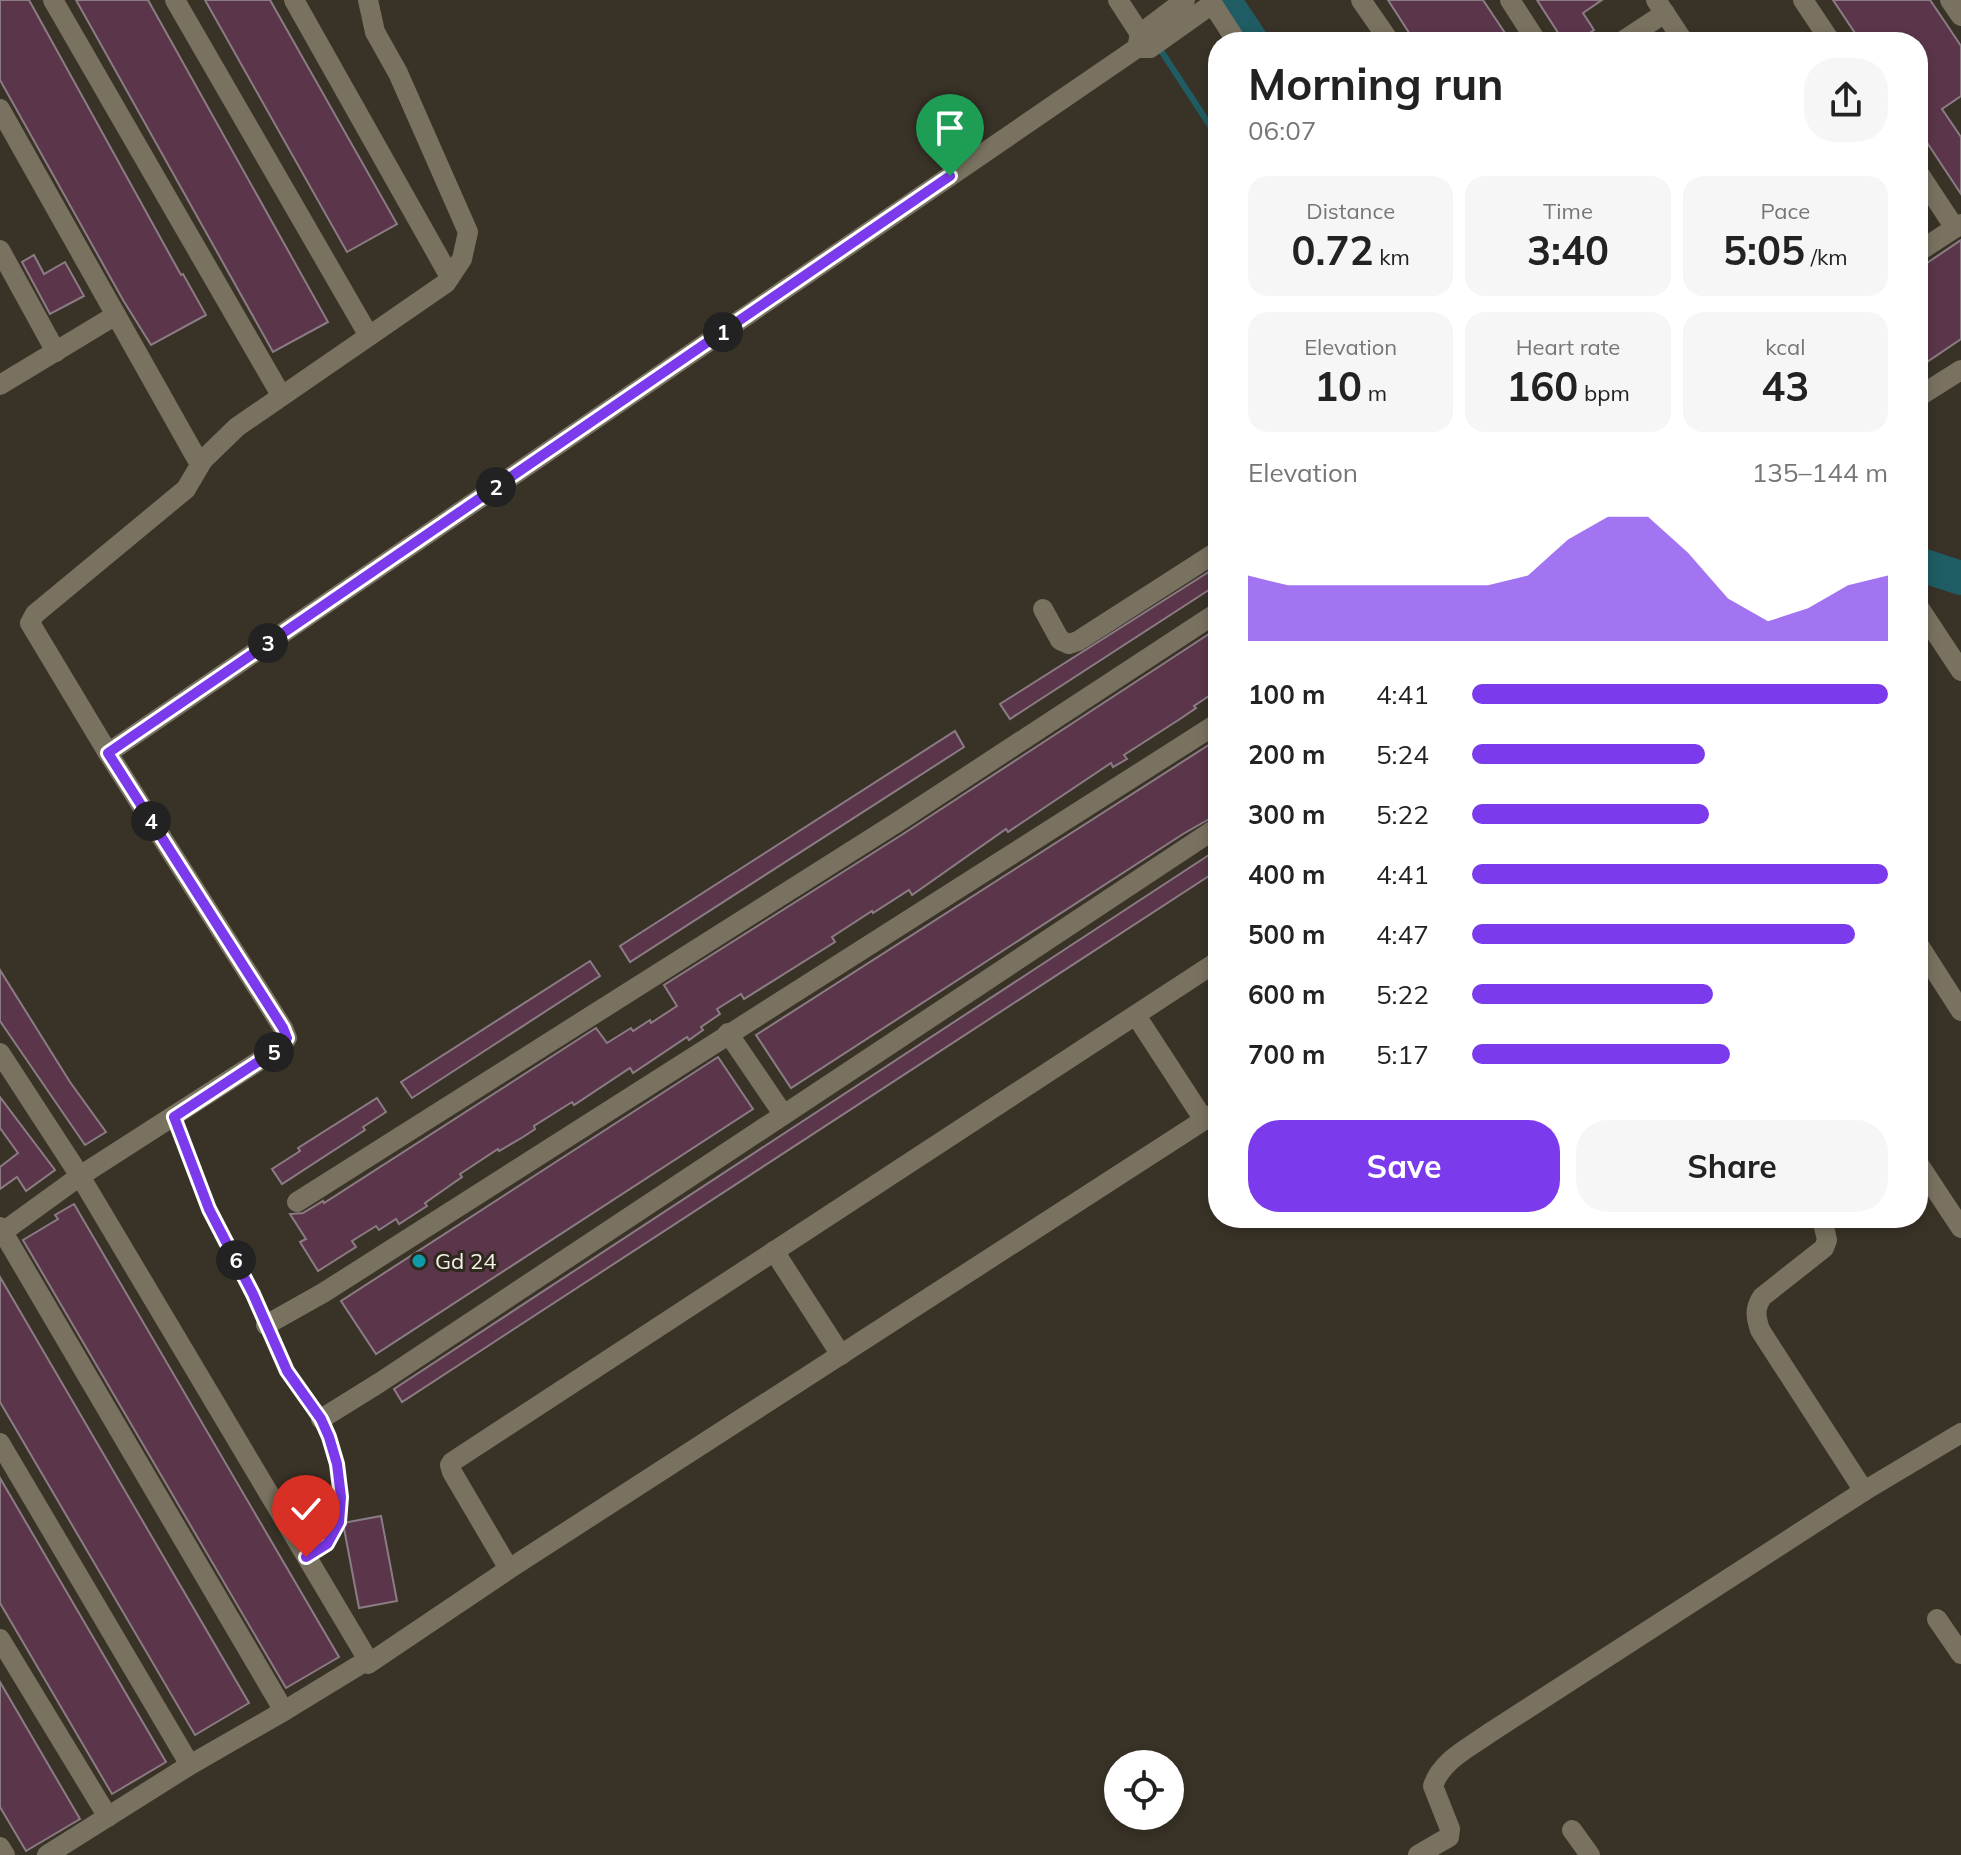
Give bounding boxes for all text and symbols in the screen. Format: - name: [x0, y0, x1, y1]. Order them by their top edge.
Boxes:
- text: Morning run: [1248, 56, 1504, 111]
- button: share: [1804, 58, 1888, 142]
- pin: [916, 94, 984, 176]
- icon: arrive: [928, 106, 972, 150]
- text: 06:07: [1248, 114, 1316, 147]
- text: Distance: [1306, 197, 1395, 225]
- text: Time: [1543, 197, 1593, 225]
- text: Pace: [1761, 197, 1810, 225]
- text: 0.72: [1292, 225, 1373, 275]
- text: 3:40: [1527, 225, 1609, 275]
- text: 5:05: [1723, 225, 1805, 275]
- text: km: [1373, 243, 1410, 271]
- text: /km: [1805, 243, 1848, 271]
- pin: 1: [703, 312, 743, 352]
- text: 1: [716, 318, 730, 346]
- text: Elevation: [1304, 333, 1397, 361]
- text: Heart rate: [1516, 333, 1620, 361]
- text: kcal: [1765, 333, 1805, 361]
- text: 10: [1314, 361, 1362, 411]
- text: 160: [1506, 361, 1578, 411]
- text: 43: [1761, 361, 1809, 411]
- text: m: [1362, 379, 1387, 407]
- text: bpm: [1578, 379, 1630, 407]
- text: Elevation: [1248, 456, 1358, 489]
- text: 135–144 m: [1752, 456, 1888, 489]
- pin: 2: [476, 467, 516, 507]
- text: 2: [489, 473, 503, 501]
- pin: 3: [248, 623, 288, 663]
- text: 3: [261, 629, 275, 657]
- text: 100 m: [1248, 678, 1325, 711]
- text: 4:41: [1376, 678, 1429, 711]
- text: 200 m: [1248, 738, 1325, 771]
- text: 5:24: [1376, 738, 1429, 771]
- text: 300 m: [1248, 798, 1325, 831]
- text: 5:22: [1376, 798, 1429, 831]
- pin: 4: [131, 801, 171, 841]
- text: 4: [144, 807, 158, 835]
- text: 400 m: [1248, 858, 1325, 891]
- text: 4:41: [1376, 858, 1429, 891]
- text: 500 m: [1248, 918, 1325, 951]
- text: 4:47: [1376, 918, 1429, 951]
- text: 600 m: [1248, 978, 1325, 1011]
- text: 5:22: [1376, 978, 1429, 1011]
- pin: 5: [254, 1032, 294, 1072]
- text: 5: [267, 1038, 281, 1066]
- text: 700 m: [1248, 1038, 1325, 1071]
- text: 5:17: [1376, 1038, 1429, 1071]
- button: Save: [1248, 1120, 1560, 1212]
- button: Share: [1576, 1120, 1888, 1212]
- pin: 6: [216, 1240, 256, 1280]
- text: 6: [229, 1246, 243, 1274]
- place label: Gd 24: [435, 1247, 496, 1275]
- marker: Gd 24: [410, 1252, 428, 1270]
- pin: [272, 1475, 340, 1557]
- icon: check: [284, 1487, 328, 1531]
- map controls: [1104, 1750, 1184, 1830]
- button: locate: [1104, 1750, 1184, 1830]

